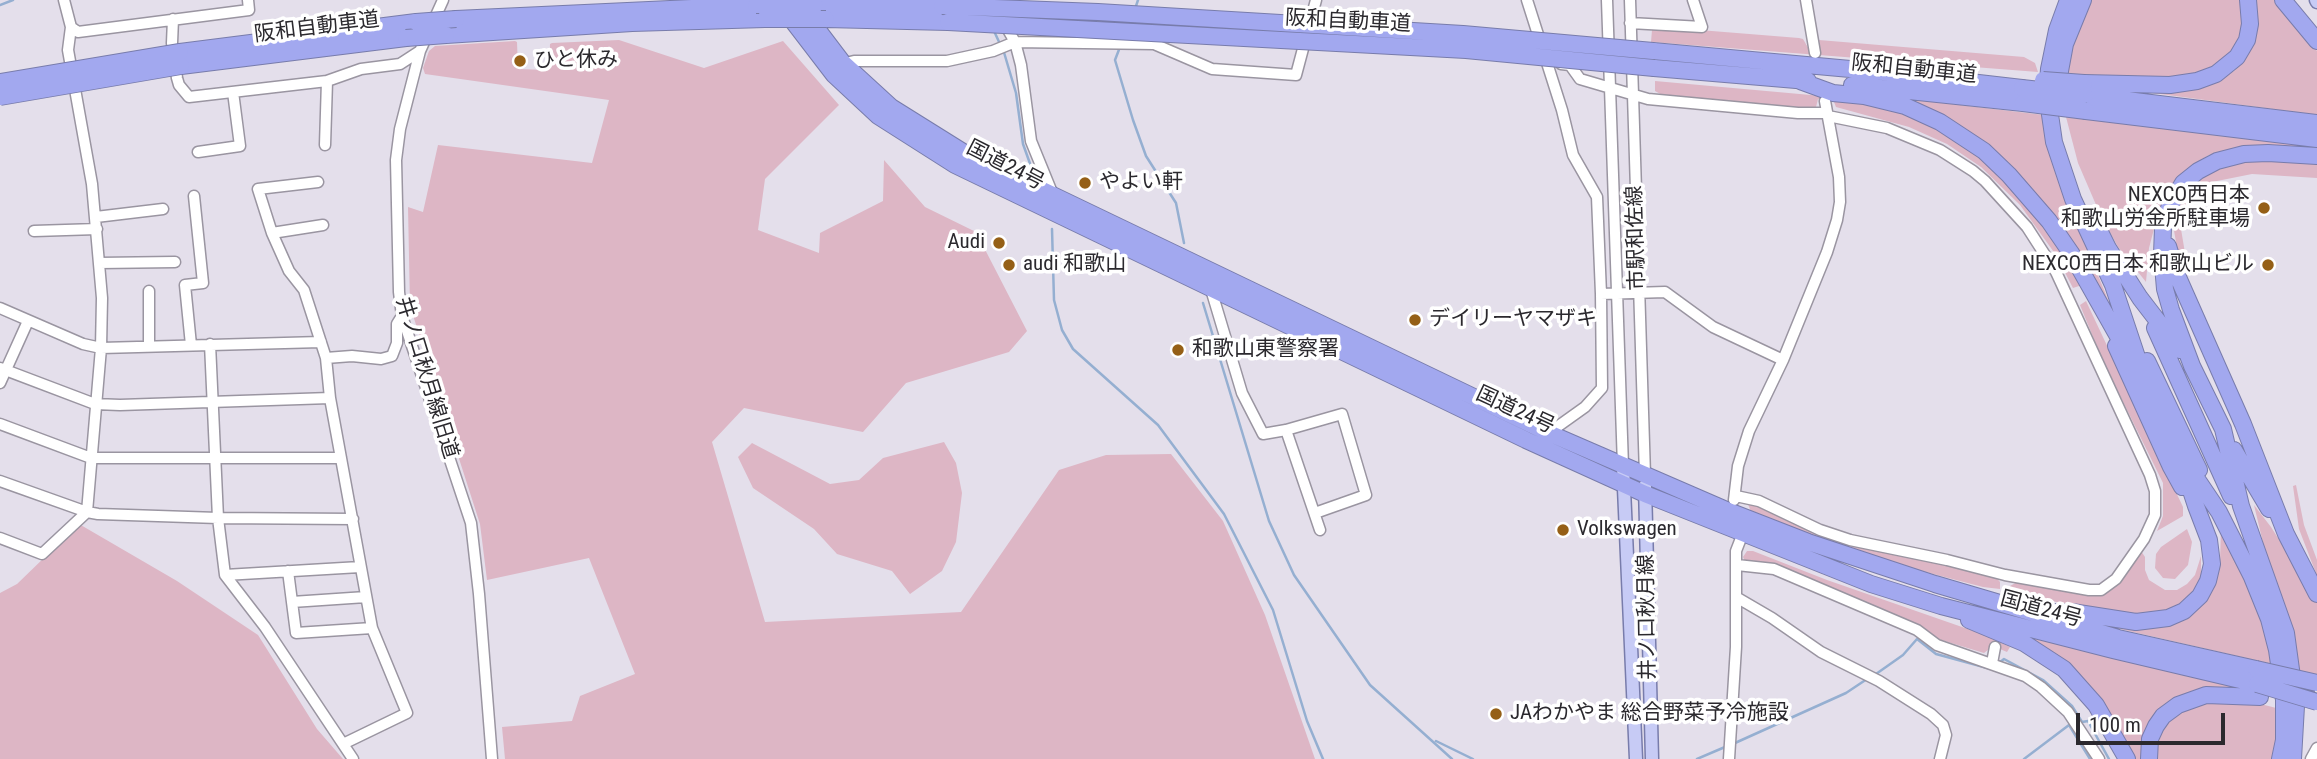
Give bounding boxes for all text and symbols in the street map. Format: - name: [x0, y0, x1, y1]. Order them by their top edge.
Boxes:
- street label: 阪和自動車道: [1284, 6, 1412, 38]
- street label: 阪和自動車道: [253, 8, 381, 48]
- place label: ひと休み: [534, 48, 618, 74]
- street label: 阪和自動車道: [1850, 51, 1978, 89]
- marker: ひと休み: [512, 53, 528, 69]
- street label: 国道24号: [962, 136, 1048, 196]
- place label: やよい軒: [1099, 170, 1183, 196]
- marker: やよい軒: [1077, 175, 1093, 191]
- place label: NEXCO西日本 和歌山労金所駐車場: [2061, 183, 2250, 233]
- street label: 市駅和佐線: [1623, 185, 1651, 291]
- marker: NEXCO西日本 和歌山労金所駐車場: [2256, 200, 2272, 216]
- place label: Audi: [948, 230, 985, 256]
- marker: Audi: [991, 235, 1007, 251]
- place label: audi 和歌山: [1023, 252, 1126, 278]
- place label: NEXCO西日本 和歌山ビル: [2022, 252, 2254, 278]
- marker: audi 和歌山: [1001, 257, 1017, 273]
- marker: NEXCO西日本 和歌山ビル: [2260, 257, 2276, 273]
- street label: 井ノ口秋月線旧道: [389, 294, 463, 462]
- place label: デイリーヤマザキ: [1429, 307, 1597, 333]
- marker: デイリーヤマザキ: [1407, 312, 1423, 328]
- place label: 和歌山東警察署: [1192, 337, 1339, 363]
- marker: 和歌山東警察署: [1170, 342, 1186, 358]
- street label: 国道24号: [1472, 382, 1558, 440]
- place label: Volkswagen: [1577, 517, 1677, 543]
- marker: Volkswagen: [1555, 522, 1571, 538]
- street label: 井ノ口秋月線: [1634, 554, 1662, 680]
- street label: 国道24号: [1997, 587, 2085, 633]
- scale bar: [2079, 700, 2228, 744]
- place label: JAわかやま 総合野菜予冷施設: [1510, 701, 1789, 727]
- marker: JAわかやま 総合野菜予冷施設: [1488, 706, 1504, 722]
- text: 100 m: [2089, 713, 2141, 737]

